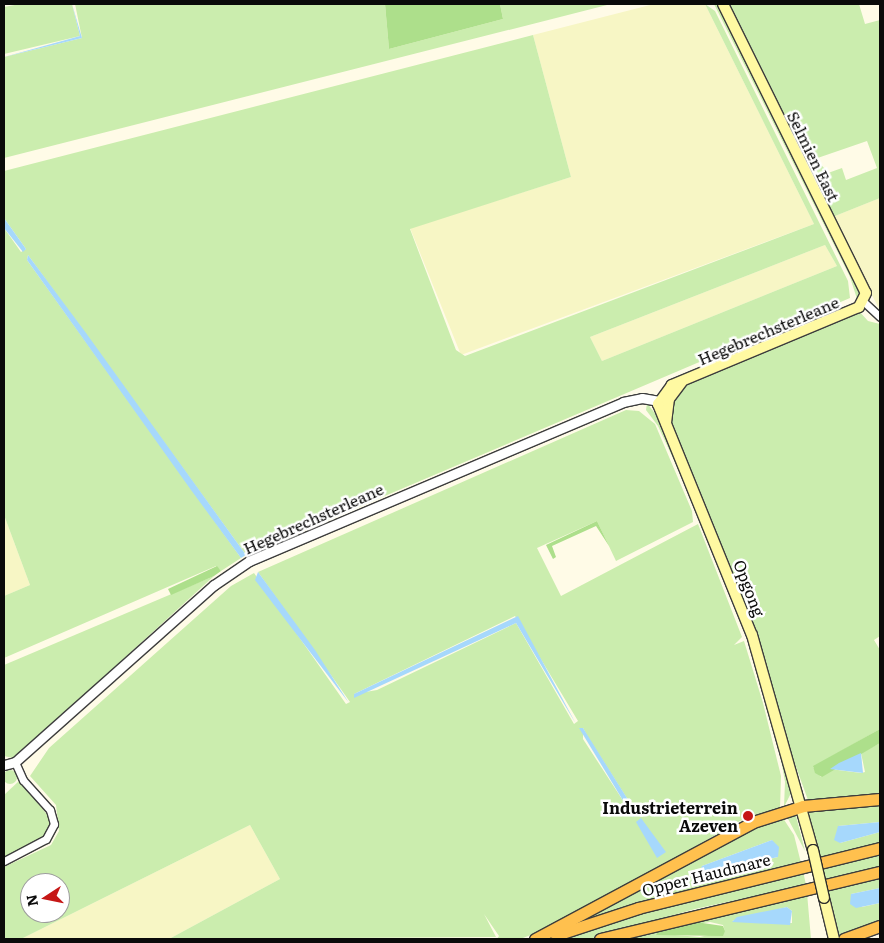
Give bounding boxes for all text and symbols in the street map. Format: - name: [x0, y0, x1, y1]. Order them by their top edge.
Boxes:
- street label: Selmien East: [784, 108, 844, 204]
- street label: Hegebrechsterleane: [695, 292, 841, 368]
- street label: Hegebrechsterleane: [240, 478, 386, 558]
- street label: Opgong: [730, 557, 770, 619]
- place label: Industrieterrein Azeven: [602, 797, 738, 835]
- marker: Industrieterrein Azeven: [742, 810, 754, 822]
- street label: Opper Haudmare: [640, 849, 772, 899]
- north arrow: [20, 873, 70, 923]
- text: N: [20, 893, 42, 908]

